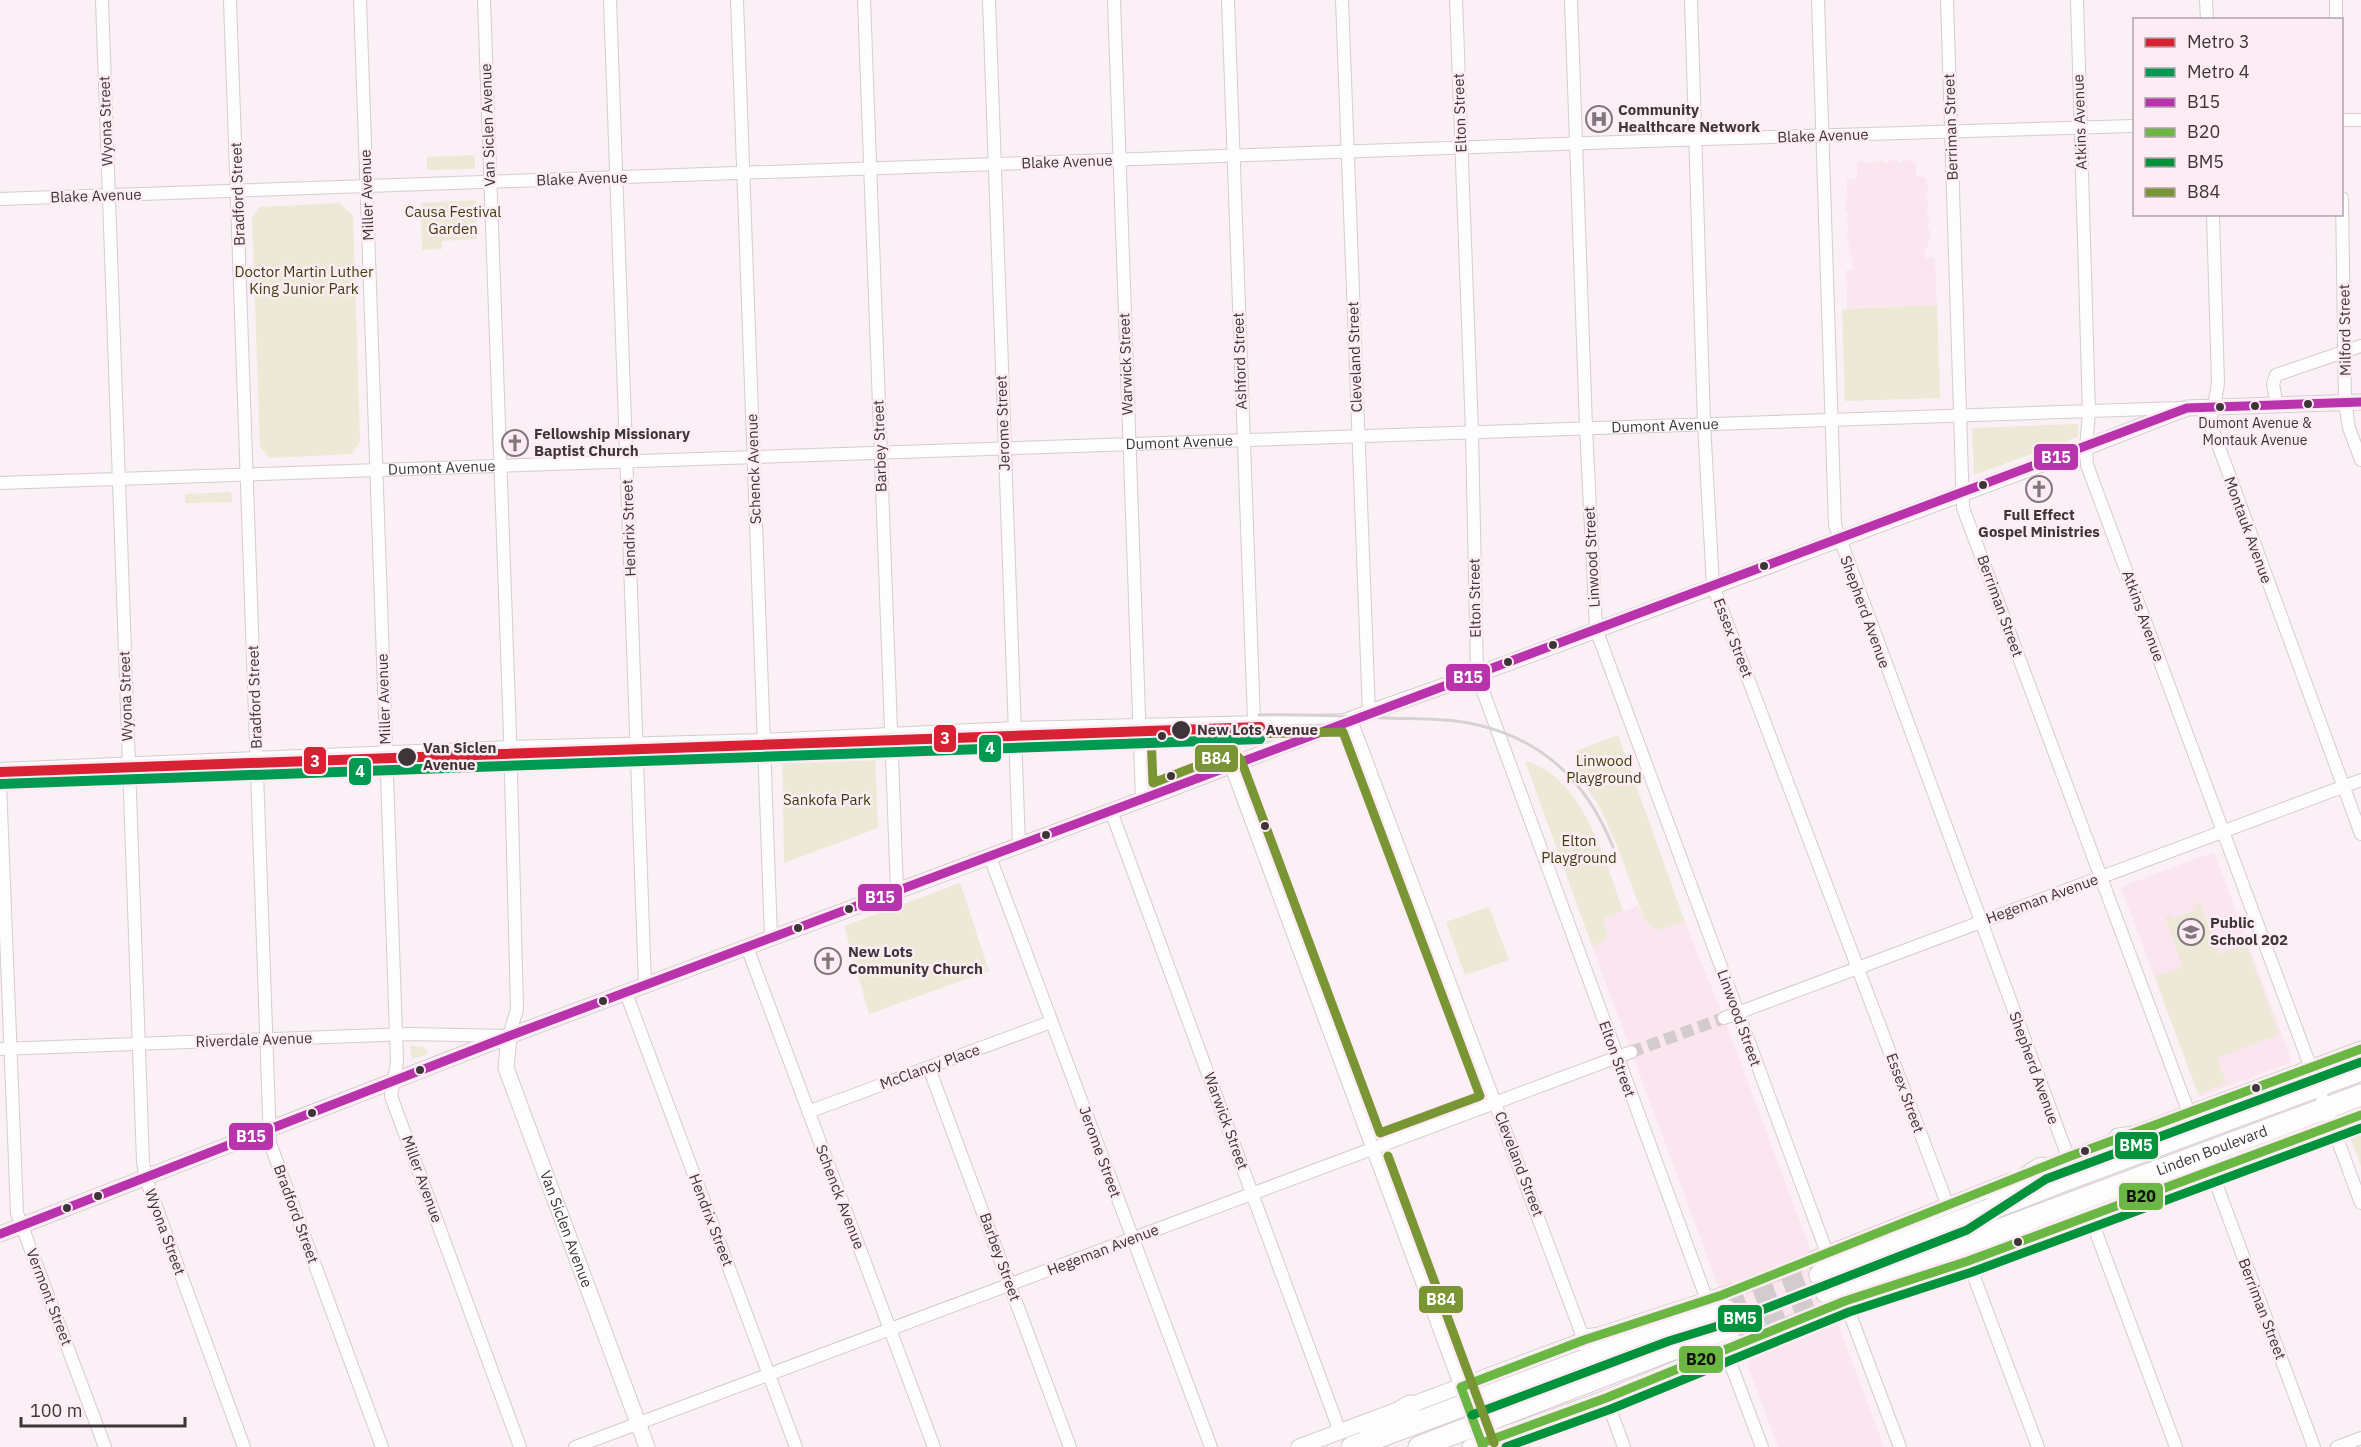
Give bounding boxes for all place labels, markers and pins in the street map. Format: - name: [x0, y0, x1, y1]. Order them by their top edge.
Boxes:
- place label: Community Healthcare Network: [1618, 100, 1760, 136]
- hospital icon: Community Healthcare Network: [1584, 104, 1614, 134]
- unlabelled marker: [2302, 398, 2314, 410]
- marker: Dumont Avenue & Montauk Avenue: [2249, 400, 2261, 412]
- unlabelled marker: [2214, 401, 2226, 413]
- place label: Dumont Avenue & Montauk Avenue: [2198, 414, 2312, 449]
- place label: Fellowship Missionary Baptist Church: [534, 424, 690, 460]
- church icon: Fellowship Missionary Baptist Church: [500, 428, 530, 458]
- church icon: Full Effect Gospel Ministries: [2024, 474, 2054, 504]
- unlabelled marker: [1977, 479, 1989, 491]
- place label: Full Effect Gospel Ministries: [1978, 505, 2100, 541]
- unlabelled marker: [1758, 560, 1770, 572]
- unlabelled marker: [1547, 639, 1559, 651]
- unlabelled marker: [1502, 656, 1514, 668]
- marker: New Lots Avenue: [1170, 719, 1192, 741]
- place label: New Lots Avenue: [1197, 720, 1318, 739]
- unlabelled marker: [1156, 730, 1168, 742]
- place label: Van Siclen Avenue: [423, 738, 497, 774]
- marker: Van Siclen Avenue: [396, 746, 418, 768]
- unlabelled marker: [1165, 770, 1177, 782]
- unlabelled marker: [1259, 820, 1271, 832]
- unlabelled marker: [1040, 829, 1052, 841]
- unlabelled marker: [843, 903, 855, 915]
- place label: Public School 202: [2210, 913, 2288, 949]
- school or university icon: Public School 202: [2176, 917, 2206, 947]
- unlabelled marker: [792, 922, 804, 934]
- place label: New Lots Community Church: [848, 942, 983, 978]
- church icon: New Lots Community Church: [813, 946, 843, 976]
- unlabelled marker: [597, 995, 609, 1007]
- unlabelled marker: [414, 1064, 426, 1076]
- unlabelled marker: [2250, 1082, 2262, 1094]
- unlabelled marker: [306, 1107, 318, 1119]
- unlabelled marker: [2079, 1145, 2091, 1157]
- unlabelled marker: [92, 1190, 104, 1202]
- unlabelled marker: [61, 1202, 73, 1214]
- unlabelled marker: [2012, 1236, 2024, 1248]

